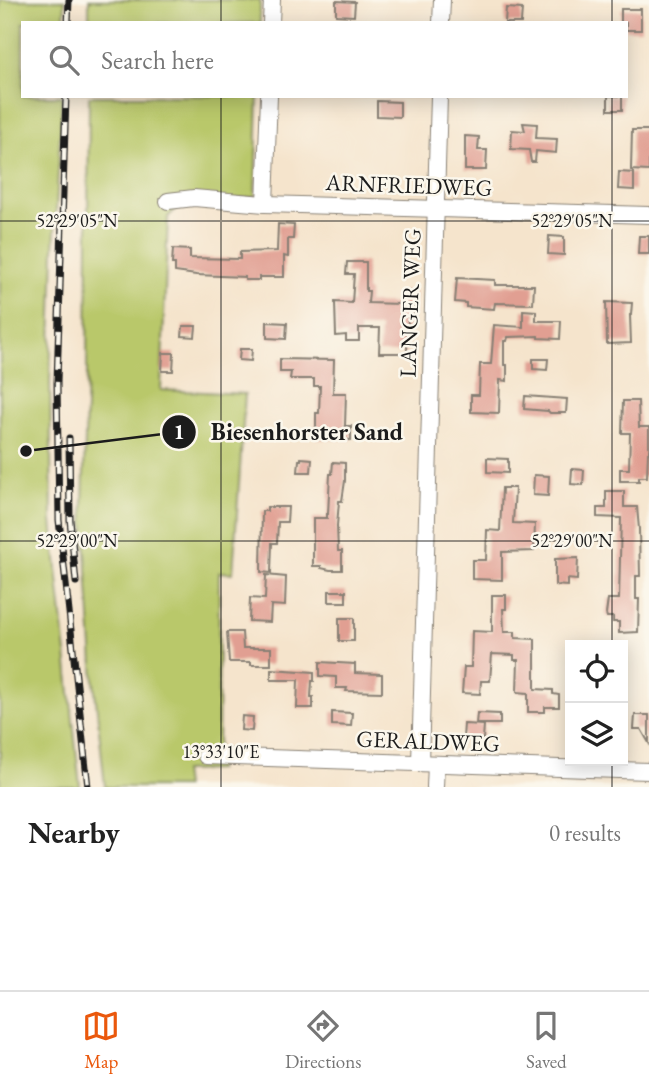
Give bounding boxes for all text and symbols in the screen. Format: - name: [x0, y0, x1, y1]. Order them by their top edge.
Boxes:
- search box: [21, 21, 628, 98]
- icon: search: [45, 41, 83, 79]
- text: Search here: [101, 43, 214, 77]
- street label: ARNFRIEDWEG: [324, 167, 493, 203]
- text: 52°29'05"N: [37, 209, 118, 232]
- text: 52°29'05"N: [532, 209, 613, 232]
- street label: LANGER WEG: [392, 228, 428, 378]
- callout: Biesenhorster Sand: [162, 409, 417, 454]
- text: Biesenhorster Sand: [211, 416, 404, 447]
- text: 1: [173, 418, 185, 445]
- text: 52°29'00"N: [37, 529, 118, 552]
- text: 52°29'00"N: [532, 529, 613, 552]
- map controls: [565, 640, 628, 766]
- button: locate: [565, 640, 628, 703]
- button: layers: [565, 703, 628, 766]
- street label: GERALDWEG: [356, 724, 500, 758]
- text: 13°33'10"E: [183, 740, 259, 763]
- text: Nearby: [28, 813, 120, 852]
- text: 0 results: [549, 818, 621, 848]
- tab: Map: [82, 1007, 120, 1074]
- tab: Directions: [285, 1007, 361, 1074]
- tab: Saved: [526, 1007, 567, 1074]

